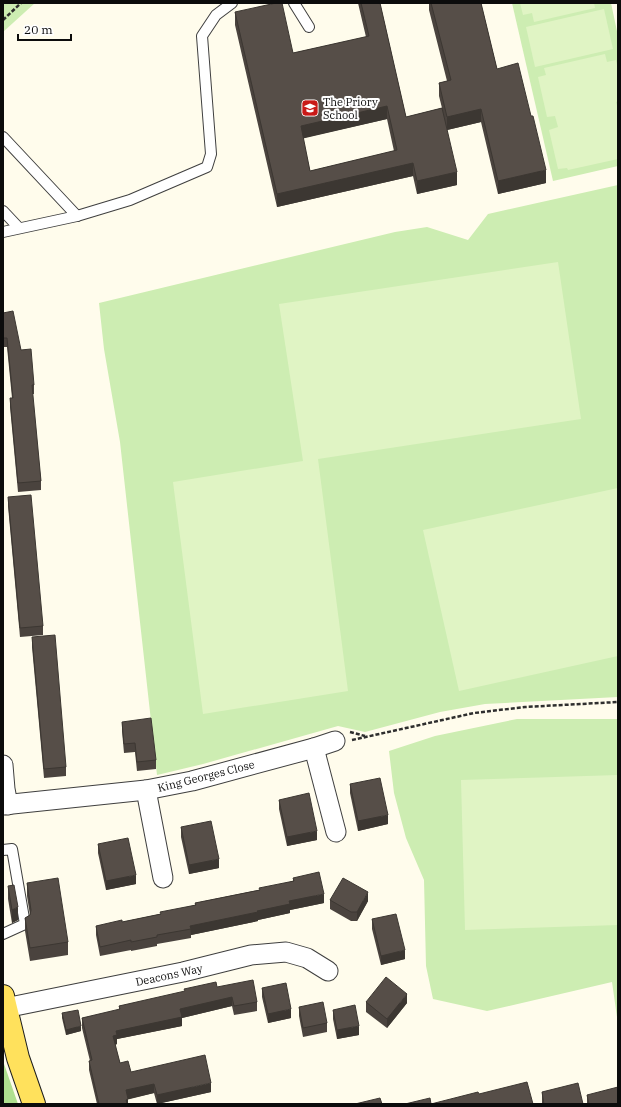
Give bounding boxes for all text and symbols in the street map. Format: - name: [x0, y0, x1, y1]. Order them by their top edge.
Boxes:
- scale bar: [18, 16, 71, 42]
- text: 20 m: [24, 22, 53, 37]
- place label: The Priory School: [323, 95, 378, 122]
- school or university icon: The Priory School: [300, 98, 320, 118]
- street label: King Georges Close: [156, 757, 256, 795]
- street label: Deacons Way: [134, 961, 204, 989]

